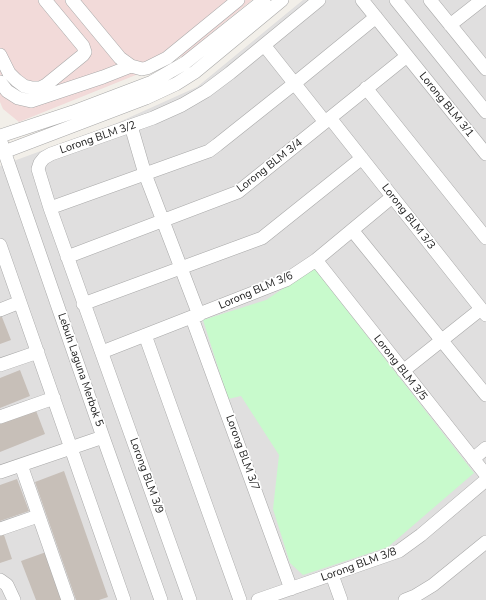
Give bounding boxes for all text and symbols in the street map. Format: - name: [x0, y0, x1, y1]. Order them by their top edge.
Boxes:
- street label: Lorong BLM 3/1: [416, 70, 476, 140]
- street label: Lorong BLM 3/2: [58, 119, 138, 157]
- street label: Lorong BLM 3/4: [235, 136, 305, 196]
- street label: Lorong BLM 3/3: [378, 182, 438, 252]
- street label: Lorong BLM 3/6: [217, 269, 295, 313]
- street label: Lebuh Laguna Merbok 5: [54, 311, 106, 429]
- street label: Lorong BLM 3/5: [370, 333, 430, 403]
- street label: Lorong BLM 3/7: [222, 413, 262, 493]
- street label: Lorong BLM 3/9: [126, 436, 166, 516]
- street label: Lorong BLM 3/8: [319, 545, 399, 585]

